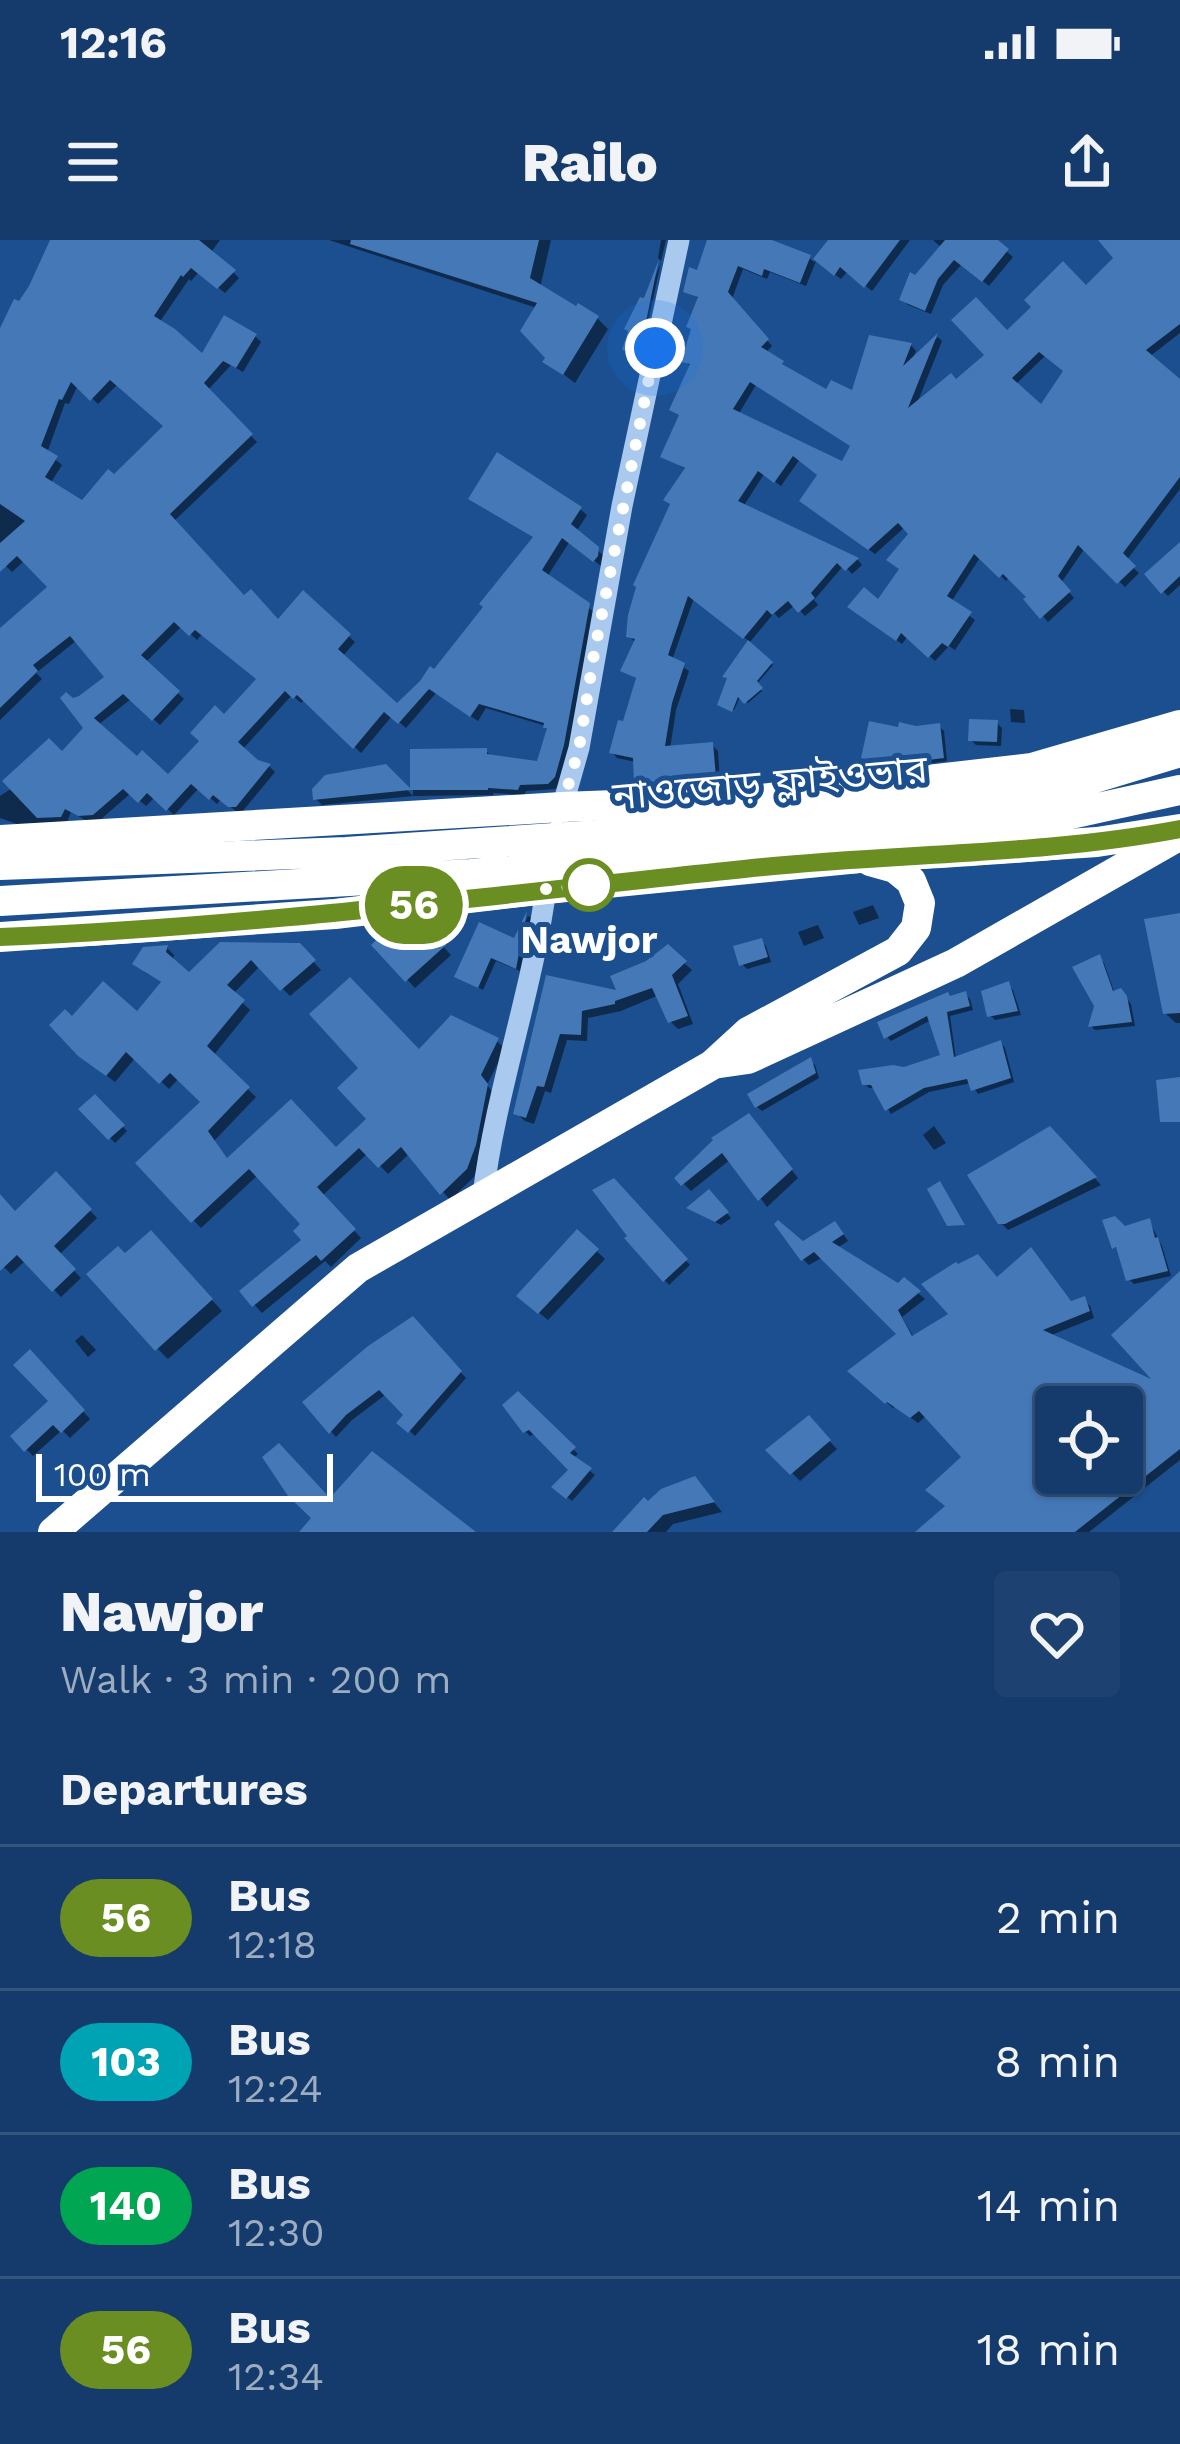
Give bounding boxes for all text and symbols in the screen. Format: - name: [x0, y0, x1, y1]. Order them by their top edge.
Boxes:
- text: 12:16: [60, 16, 167, 69]
- icon: menu: [60, 129, 126, 195]
- icon: share: [1054, 129, 1120, 195]
- text: Railo: [522, 131, 658, 194]
- your location: [625, 318, 685, 378]
- street label: নাওজোড় ফ্লাইওভার: [610, 746, 930, 819]
- marker: Nawjor: [564, 860, 614, 910]
- line badge: 56: [360, 866, 468, 944]
- text: 56: [389, 880, 439, 929]
- place label: Nawjor: [520, 917, 658, 962]
- map controls: [1035, 1386, 1143, 1494]
- button: locate: [1035, 1386, 1143, 1494]
- scale bar: [36, 1448, 333, 1501]
- text: 100 m: [54, 1455, 151, 1494]
- button: heart: [994, 1571, 1120, 1697]
- text: Nawjor: [60, 1578, 263, 1645]
- text: Walk · 3 min · 200 m: [60, 1657, 451, 1702]
- text: Departures: [60, 1763, 308, 1816]
- text: Bus: [228, 1869, 311, 1922]
- text: 2 min: [996, 1891, 1120, 1944]
- text: 56: [101, 1893, 151, 1942]
- text: 12:18: [228, 1922, 317, 1967]
- text: Bus: [228, 2013, 311, 2066]
- text: 8 min: [994, 2035, 1120, 2088]
- text: 103: [91, 2037, 161, 2086]
- text: 12:24: [228, 2066, 323, 2111]
- text: Bus: [228, 2157, 311, 2210]
- text: 14 min: [977, 2179, 1120, 2232]
- text: 140: [90, 2181, 162, 2230]
- text: 12:30: [228, 2210, 325, 2255]
- text: Bus: [228, 2301, 311, 2354]
- text: 18 min: [977, 2323, 1120, 2376]
- text: 56: [101, 2325, 151, 2374]
- text: 12:34: [228, 2354, 324, 2399]

